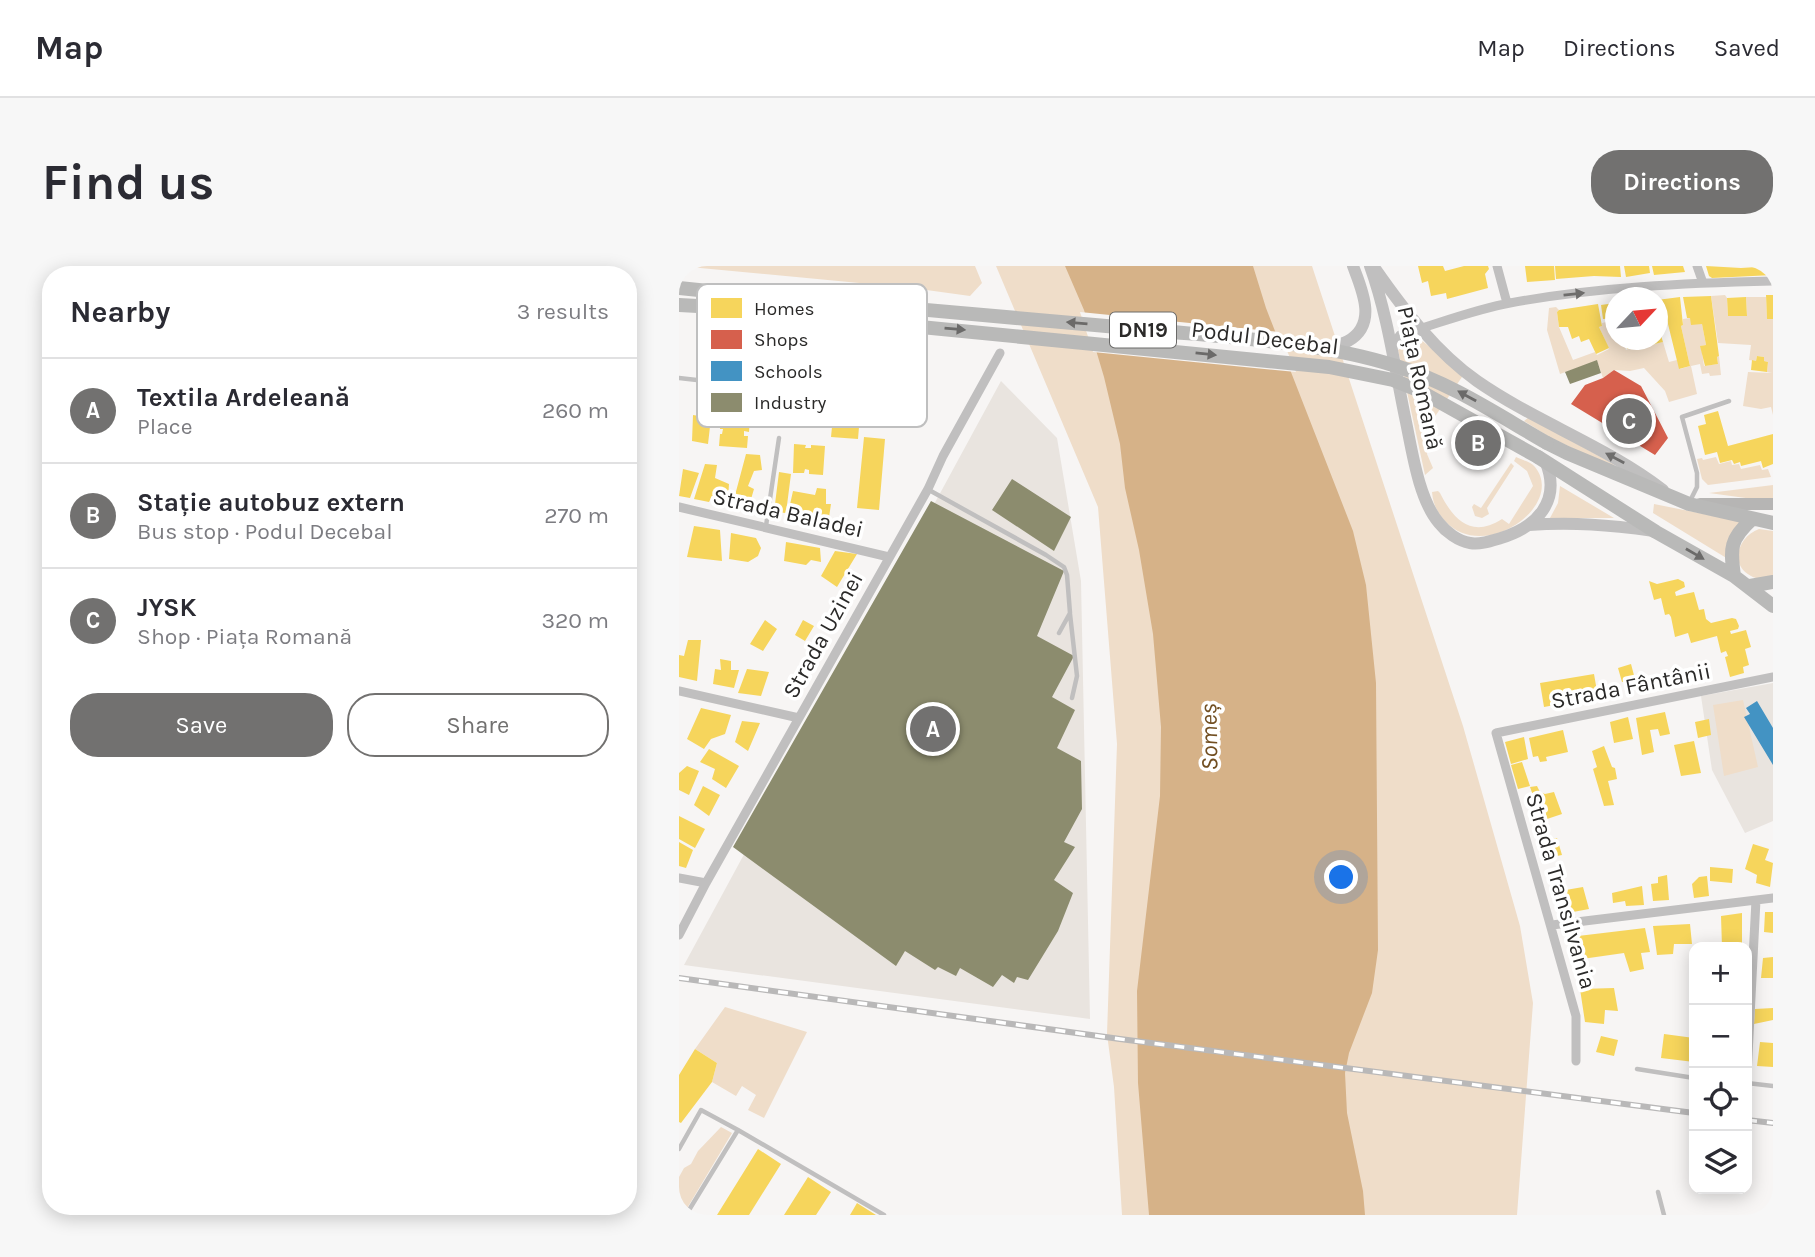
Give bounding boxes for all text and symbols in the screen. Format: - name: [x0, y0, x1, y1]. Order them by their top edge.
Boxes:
- text: Map: [35, 29, 103, 67]
- text: Map: [1477, 34, 1525, 62]
- text: Directions: [1563, 34, 1676, 62]
- text: Saved: [1714, 34, 1780, 62]
- button: Directions: [1591, 150, 1773, 214]
- text: Find us: [42, 154, 214, 211]
- legend: [697, 284, 927, 427]
- north arrow: [1605, 287, 1668, 350]
- one-way arrow: [1564, 288, 1586, 299]
- text: Nearby: [70, 294, 170, 330]
- text: 3 results: [517, 298, 609, 325]
- text: Homes: [754, 298, 815, 320]
- street label: Piața Romană: [1392, 304, 1448, 452]
- road number: DN19: [1110, 312, 1176, 348]
- street label: Podul Decebal: [1190, 316, 1340, 360]
- one-way arrow: [1066, 318, 1088, 329]
- one-way arrow: [944, 324, 966, 335]
- text: Shops: [754, 329, 808, 351]
- one-way arrow: [1195, 348, 1217, 359]
- text: Schools: [754, 361, 823, 383]
- text: Textila Ardeleană: [137, 382, 350, 413]
- one-way arrow: [1457, 390, 1476, 402]
- text: Industry: [754, 392, 827, 414]
- pin: C: [1606, 395, 1652, 447]
- text: A: [86, 397, 100, 424]
- text: 260 m: [542, 397, 609, 424]
- text: Place: [137, 413, 193, 440]
- pin: B: [1455, 417, 1501, 469]
- one-way arrow: [1606, 452, 1625, 464]
- street label: Strada Baladei: [710, 483, 866, 543]
- text: Stație autobuz extern: [137, 487, 405, 518]
- text: B: [86, 502, 100, 529]
- text: 270 m: [544, 502, 609, 529]
- text: Bus stop · Podul Decebal: [137, 518, 393, 545]
- one-way arrow: [1686, 548, 1705, 560]
- street label: Strada Uzinei: [777, 567, 869, 703]
- text: JYSK: [137, 592, 197, 623]
- text: C: [86, 607, 100, 634]
- text: 320 m: [541, 607, 609, 634]
- text: Shop · Piața Romană: [137, 623, 352, 650]
- street label: Strada Fântânii: [1549, 657, 1713, 715]
- button: Save: [70, 693, 333, 757]
- button: Share: [347, 693, 609, 757]
- pin: A: [910, 703, 956, 755]
- water label: Someș: [1194, 703, 1224, 771]
- street label: Strada Transilvania: [1520, 790, 1602, 992]
- your location: [1324, 860, 1358, 894]
- map controls: [1689, 942, 1752, 1194]
- button: +: [1689, 942, 1752, 1005]
- button: −: [1689, 1005, 1752, 1068]
- button: locate: [1689, 1068, 1752, 1131]
- button: layers: [1689, 1131, 1752, 1194]

